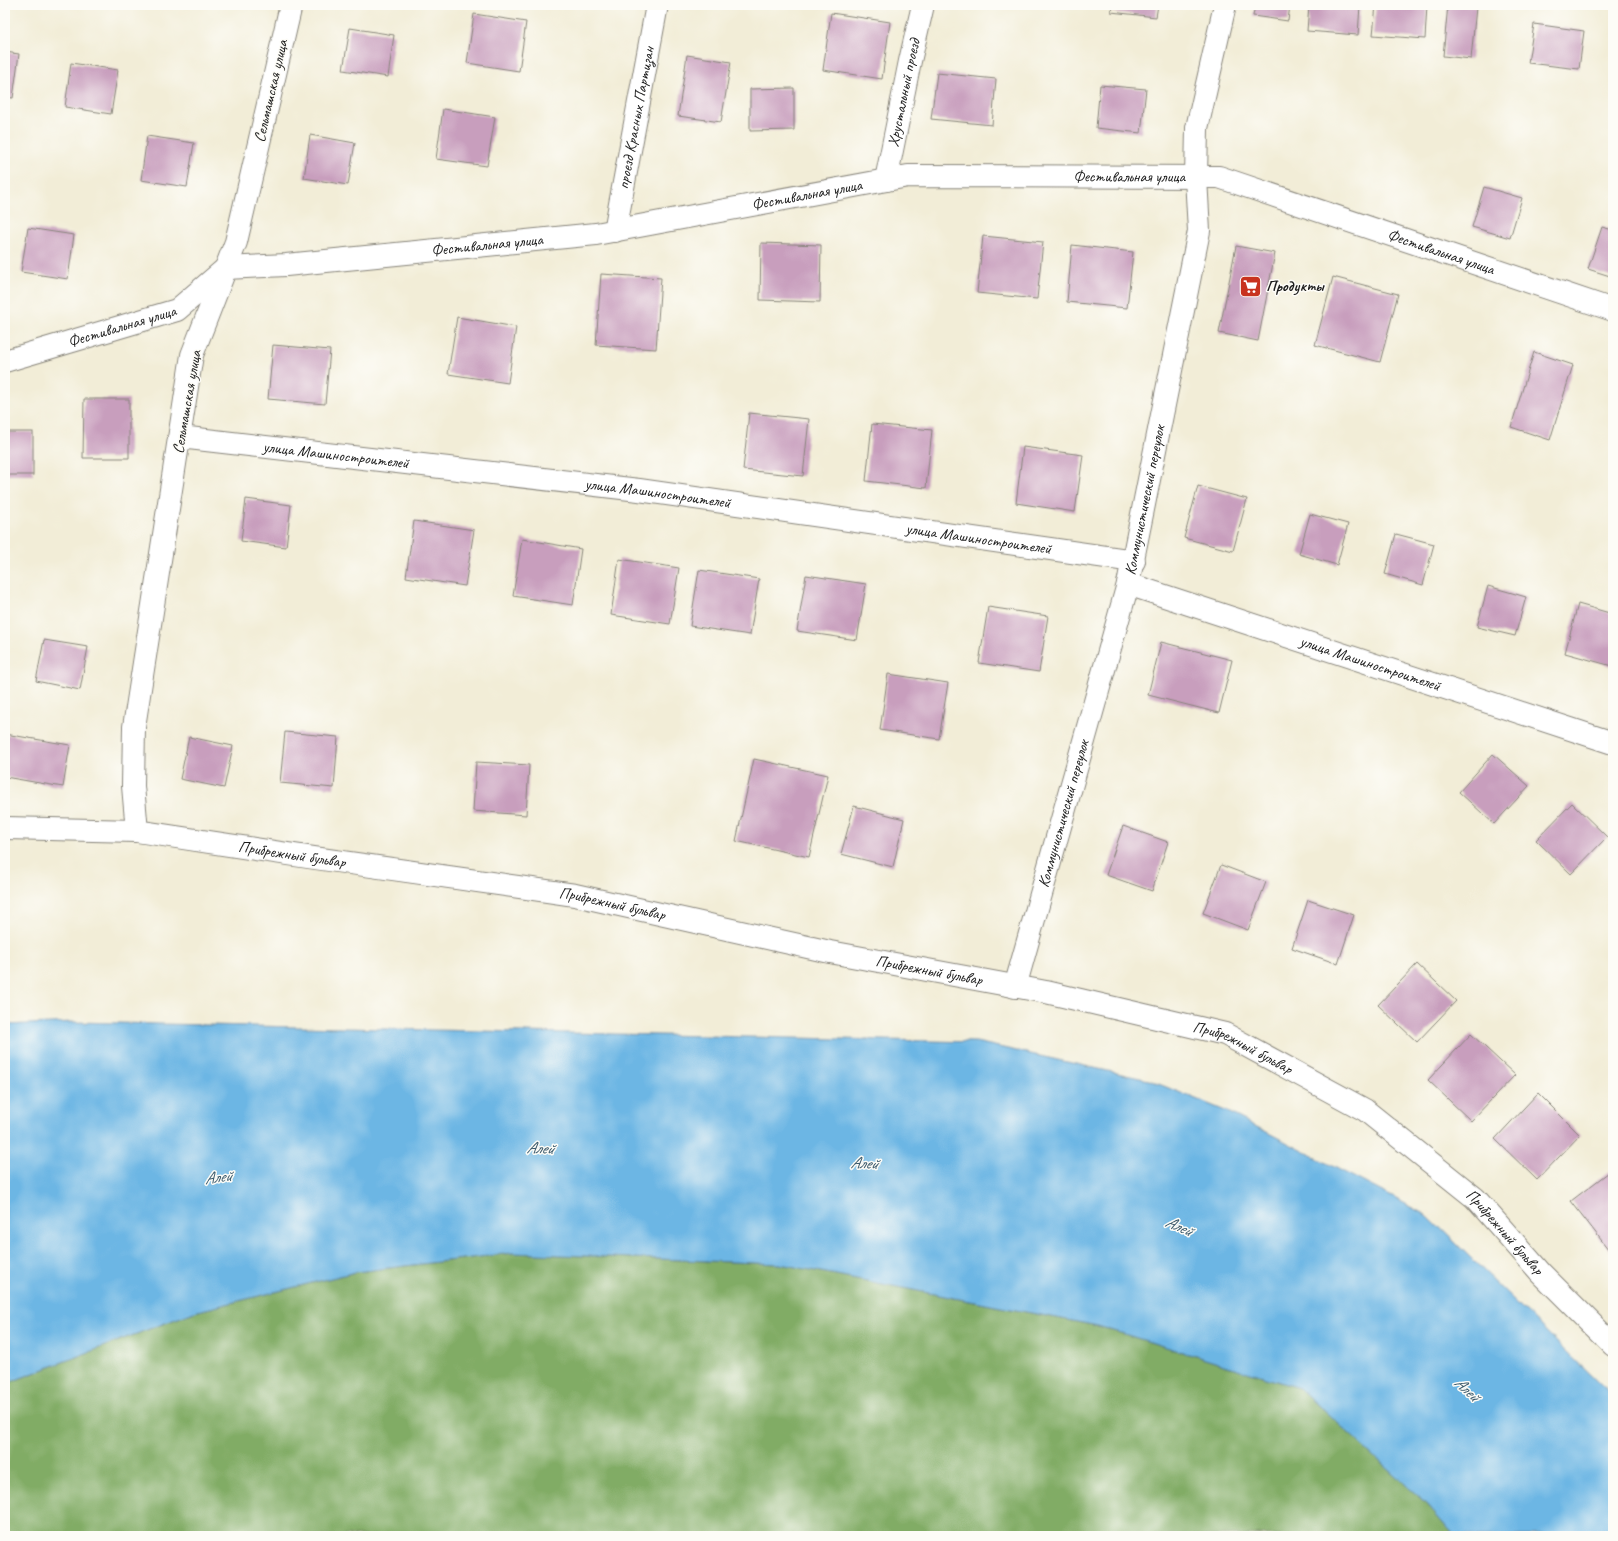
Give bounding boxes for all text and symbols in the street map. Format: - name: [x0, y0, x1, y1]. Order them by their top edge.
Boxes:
- street label: Хрустальный проезд: [883, 36, 925, 148]
- street label: Сельмашская улица: [250, 37, 293, 144]
- street label: проезд Красных Партизан: [613, 44, 659, 191]
- street label: Фестивальная улица: [1073, 167, 1187, 187]
- street label: Фестивальная улица: [750, 174, 865, 215]
- street label: Фестивальная улица: [1385, 225, 1498, 280]
- street label: Фестивальная улица: [430, 229, 545, 260]
- supermarket icon: Продукты: [1237, 273, 1263, 299]
- place label: Продукты: [1266, 276, 1325, 296]
- street label: Фестивальная улица: [66, 300, 180, 352]
- street label: Сельмашская улица: [168, 348, 206, 455]
- street label: Коммунистический переулок: [1120, 422, 1170, 577]
- street label: улица Машиностроителей: [261, 437, 411, 473]
- street label: улица Машиностроителей: [583, 474, 733, 513]
- street label: улица Машиностроителей: [904, 518, 1054, 559]
- street label: улица Машиностроителей: [1297, 631, 1444, 696]
- street label: Коммунистический переулок: [1033, 736, 1094, 890]
- street label: Прибрежный бульвар: [237, 837, 348, 872]
- street label: Прибрежный бульвар: [558, 883, 668, 925]
- street label: Прибрежный бульвар: [874, 951, 985, 990]
- street label: Прибрежный бульвар: [1191, 1017, 1297, 1079]
- water label: Алей: [526, 1137, 558, 1159]
- water label: Алей: [850, 1152, 882, 1174]
- water label: Алей: [203, 1165, 236, 1189]
- street label: Прибрежный бульвар: [1462, 1185, 1549, 1280]
- water label: Алей: [1162, 1211, 1199, 1243]
- water label: Алей: [1450, 1372, 1487, 1409]

